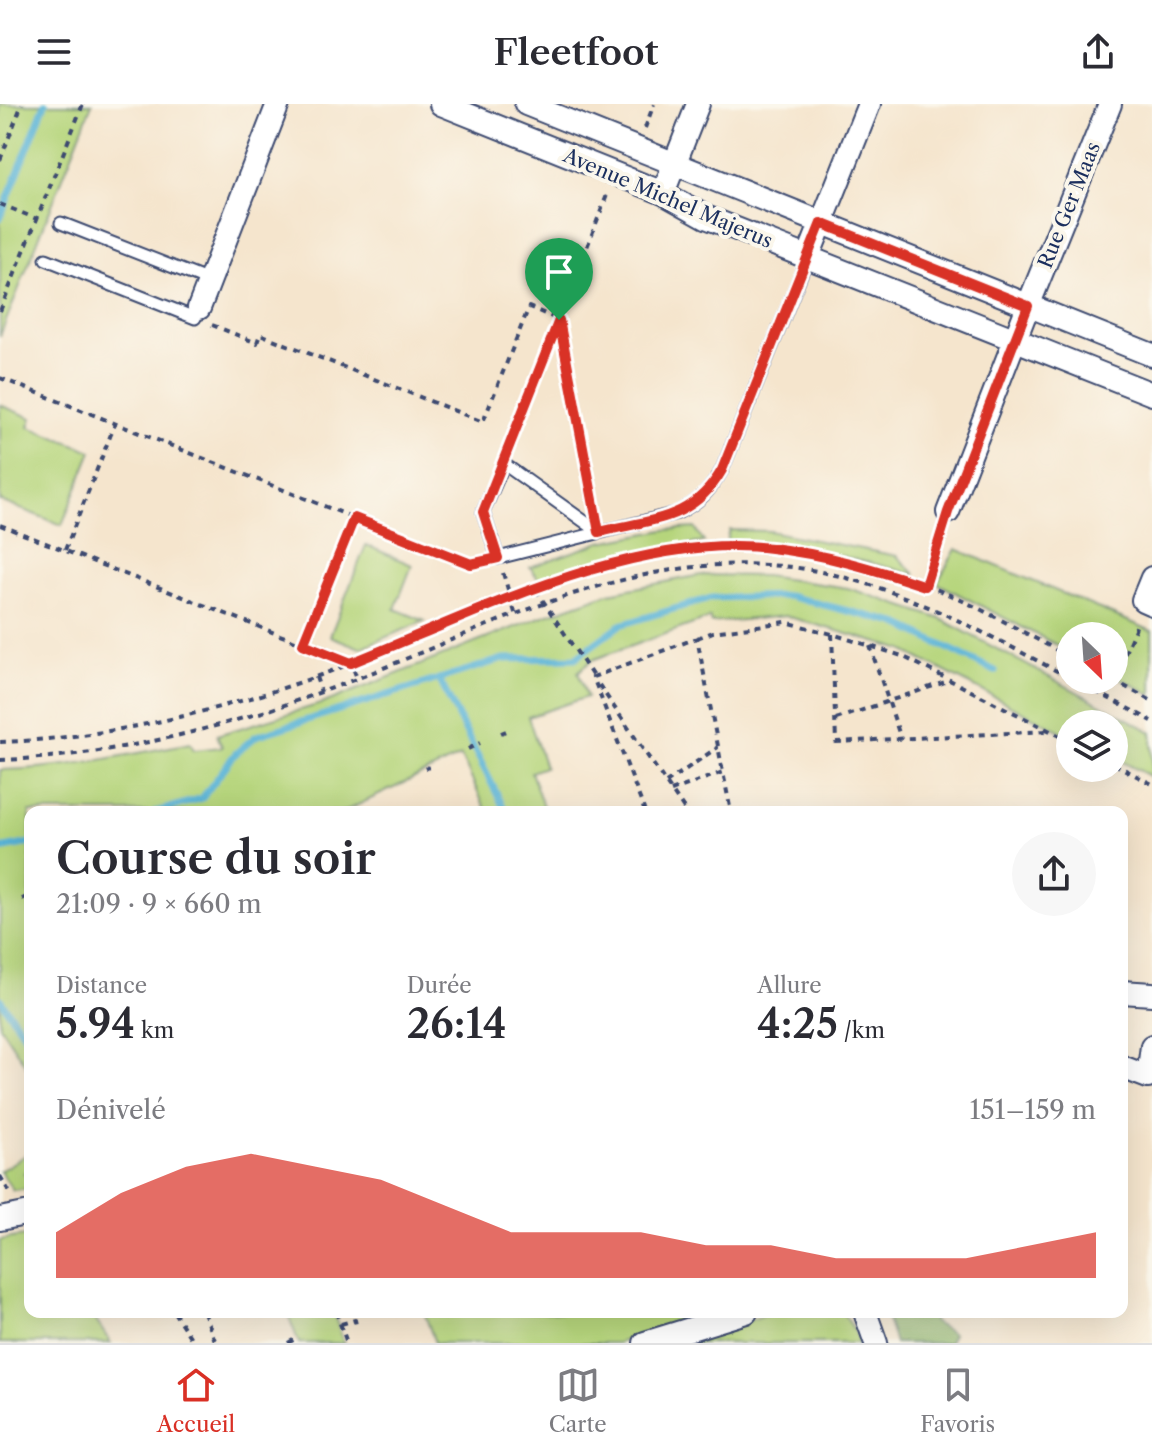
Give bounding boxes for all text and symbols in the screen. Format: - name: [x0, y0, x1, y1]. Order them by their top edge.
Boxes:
- icon: menu: [32, 30, 76, 74]
- text: Fleetfoot: [493, 30, 659, 74]
- icon: share: [1076, 30, 1120, 74]
- street label: Rue Ger Maas: [1033, 138, 1105, 272]
- street label: Avenue Michel Majerus: [559, 143, 776, 253]
- pin: [525, 238, 593, 320]
- icon: arrive: [537, 250, 581, 294]
- north arrow: [1056, 622, 1128, 694]
- map controls: [1056, 622, 1128, 782]
- button: layers: [1056, 710, 1128, 782]
- text: Course du soir: [56, 831, 376, 885]
- button: share: [1012, 832, 1096, 916]
- text: 21:09 · 9 × 660 m: [56, 888, 262, 920]
- text: Distance: [56, 972, 147, 999]
- text: Durée: [407, 972, 472, 999]
- text: Allure: [757, 972, 822, 999]
- text: 5.94: [56, 999, 135, 1048]
- text: 26:14: [407, 999, 507, 1048]
- text: 4:25: [757, 999, 838, 1048]
- text: km: [135, 1017, 174, 1044]
- text: /km: [838, 1017, 885, 1044]
- text: Dénivelé: [56, 1094, 166, 1126]
- text: 151–159 m: [970, 1094, 1096, 1126]
- tab: Accueil: [157, 1363, 235, 1438]
- tab: Carte: [549, 1363, 607, 1438]
- tab: Favoris: [920, 1363, 995, 1438]

